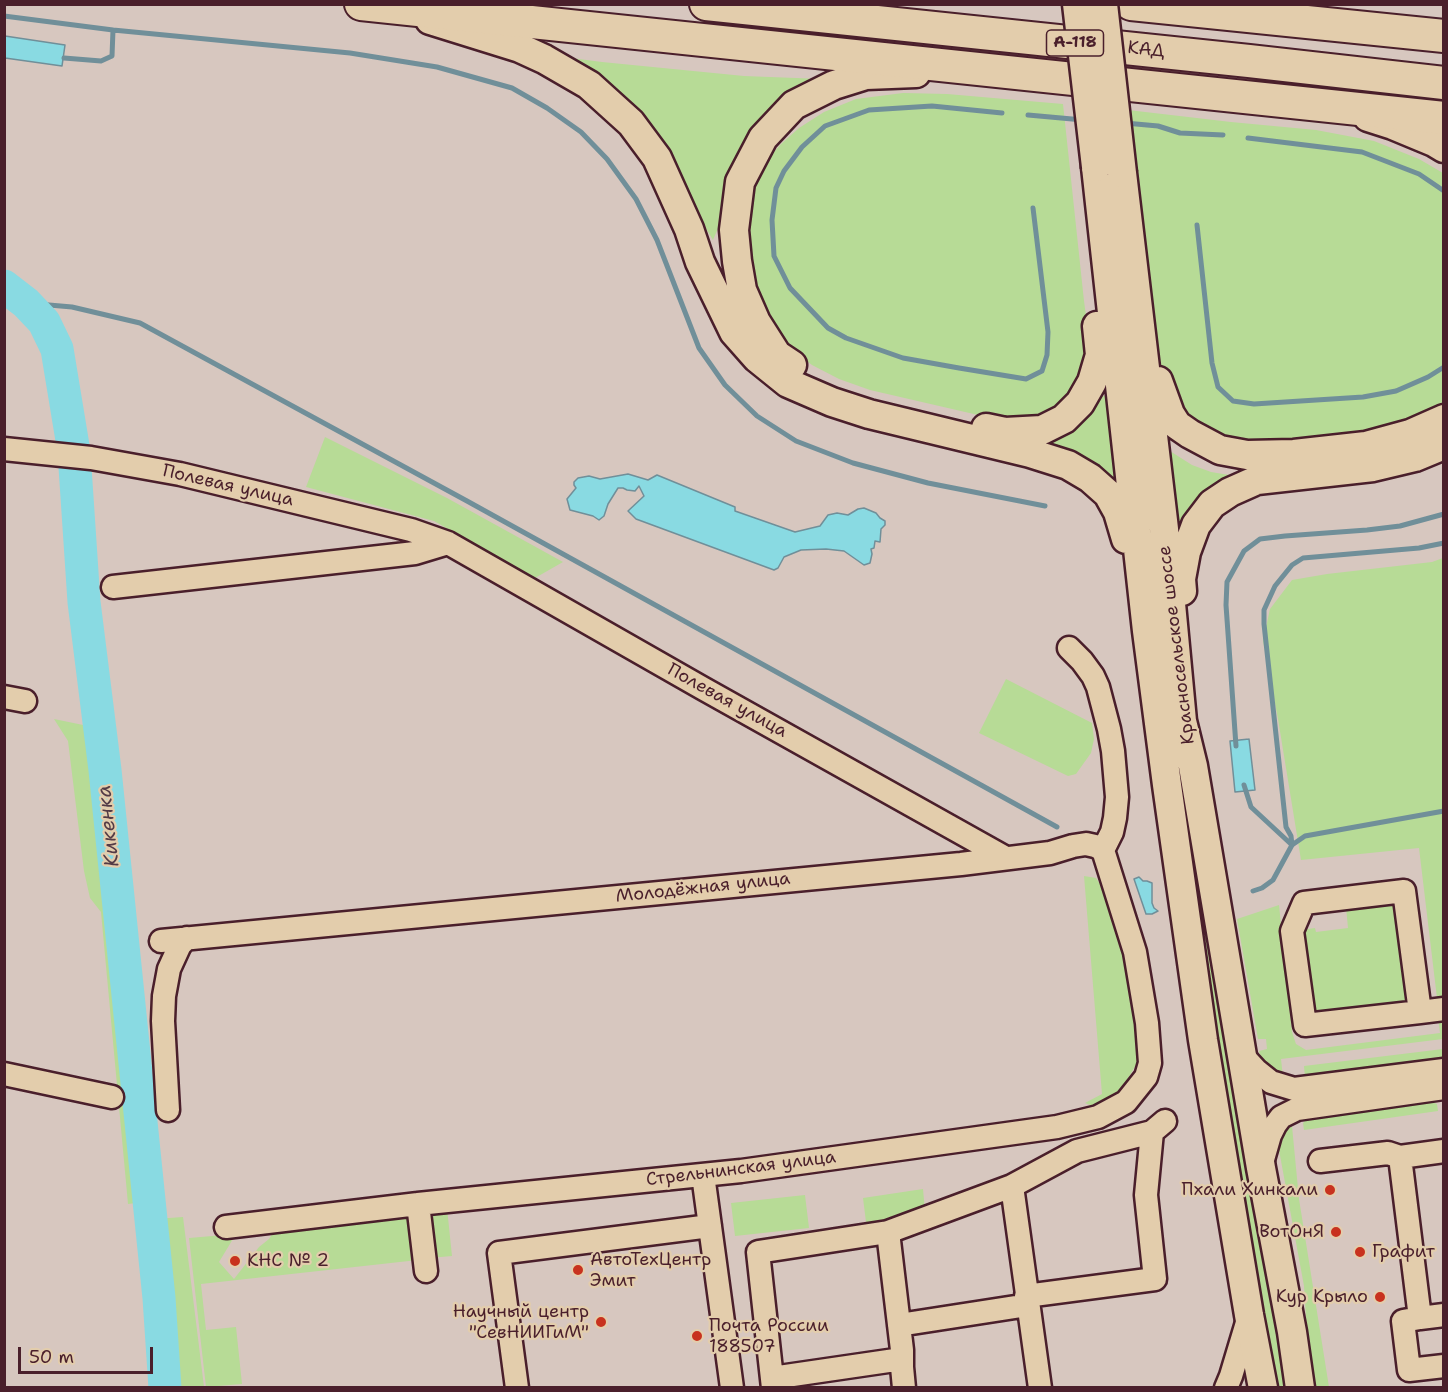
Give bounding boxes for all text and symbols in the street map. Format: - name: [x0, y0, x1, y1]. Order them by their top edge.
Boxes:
- road number: А-118: [1046, 30, 1104, 56]
- street label: КАД: [1126, 37, 1166, 63]
- street label: Полевая улица: [160, 460, 296, 512]
- street label: Красносельское шоссе: [1154, 544, 1200, 746]
- street label: Полевая улица: [663, 659, 791, 743]
- water label: Кикенка: [93, 784, 125, 868]
- street label: Молодёжная улица: [615, 868, 791, 908]
- street label: Стрельнинская улица: [645, 1147, 837, 1191]
- place label: Пхали Хинкали: [1182, 1179, 1318, 1201]
- marker: Пхали Хинкали: [1323, 1183, 1337, 1197]
- place label: ВотОнЯ: [1259, 1221, 1324, 1243]
- marker: ВотОнЯ: [1329, 1225, 1343, 1239]
- place label: Графит: [1372, 1241, 1435, 1263]
- marker: Графит: [1353, 1245, 1367, 1259]
- place label: АвтоТехЦентр Эмит: [590, 1249, 711, 1292]
- place label: КНС № 2: [247, 1250, 329, 1272]
- marker: КНС № 2: [228, 1254, 242, 1268]
- marker: АвтоТехЦентр Эмит: [571, 1263, 585, 1277]
- place label: Кур Крыло: [1276, 1286, 1368, 1308]
- marker: Кур Крыло: [1373, 1290, 1387, 1304]
- place label: Научный центр "СевНИИГиМ": [453, 1301, 589, 1344]
- marker: Научный центр "СевНИИГиМ": [594, 1315, 608, 1329]
- place label: Почта России 188507: [709, 1315, 829, 1358]
- marker: Почта России 188507: [690, 1329, 704, 1343]
- scale bar: [21, 1335, 156, 1373]
- text: 50 m: [29, 1345, 74, 1369]

